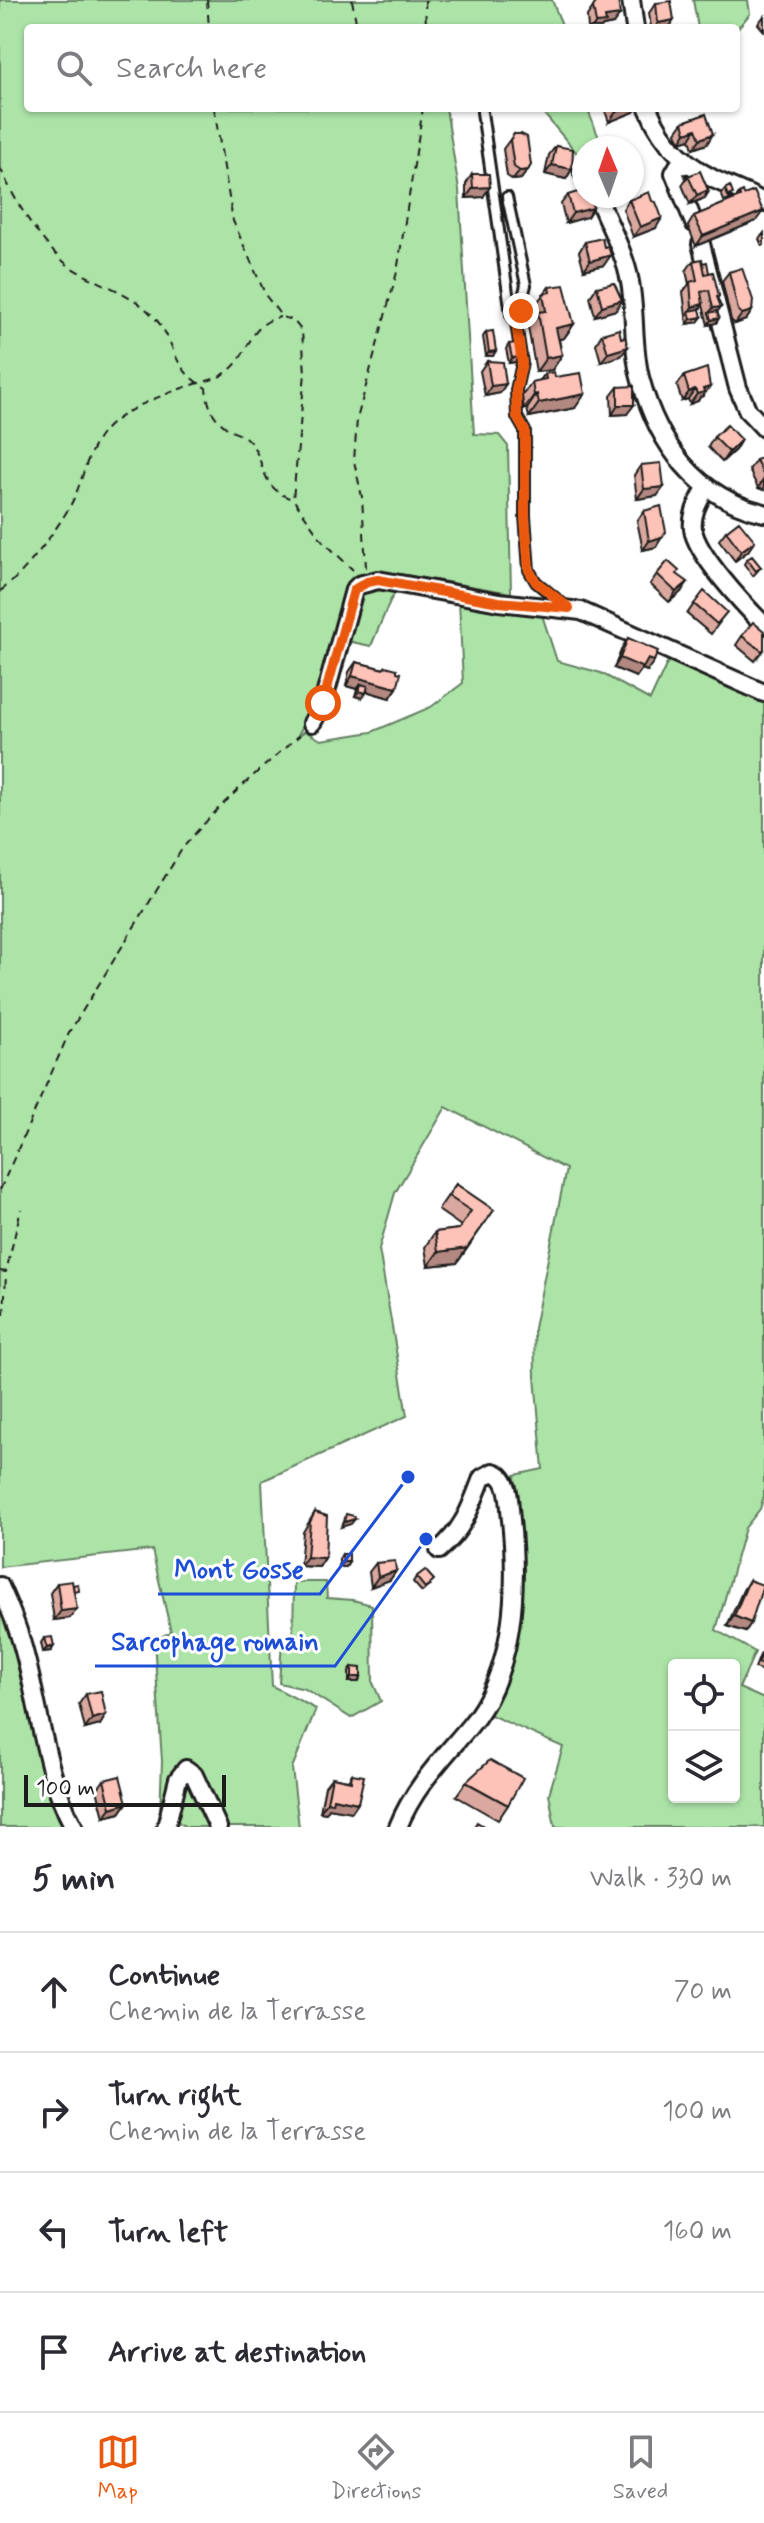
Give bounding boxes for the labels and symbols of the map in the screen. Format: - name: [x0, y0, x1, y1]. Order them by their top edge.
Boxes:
- north arrow: [572, 136, 644, 208]
- route end: [503, 293, 539, 329]
- route start: [305, 685, 341, 721]
- callout: Mont Gosse: [158, 1544, 320, 1594]
- text: Mont Gosse: [174, 1554, 304, 1588]
- callout: Sarcophage romain: [95, 1616, 335, 1666]
- text: Sarcophage romain: [111, 1626, 319, 1663]
- scale bar: [24, 1771, 226, 1807]

